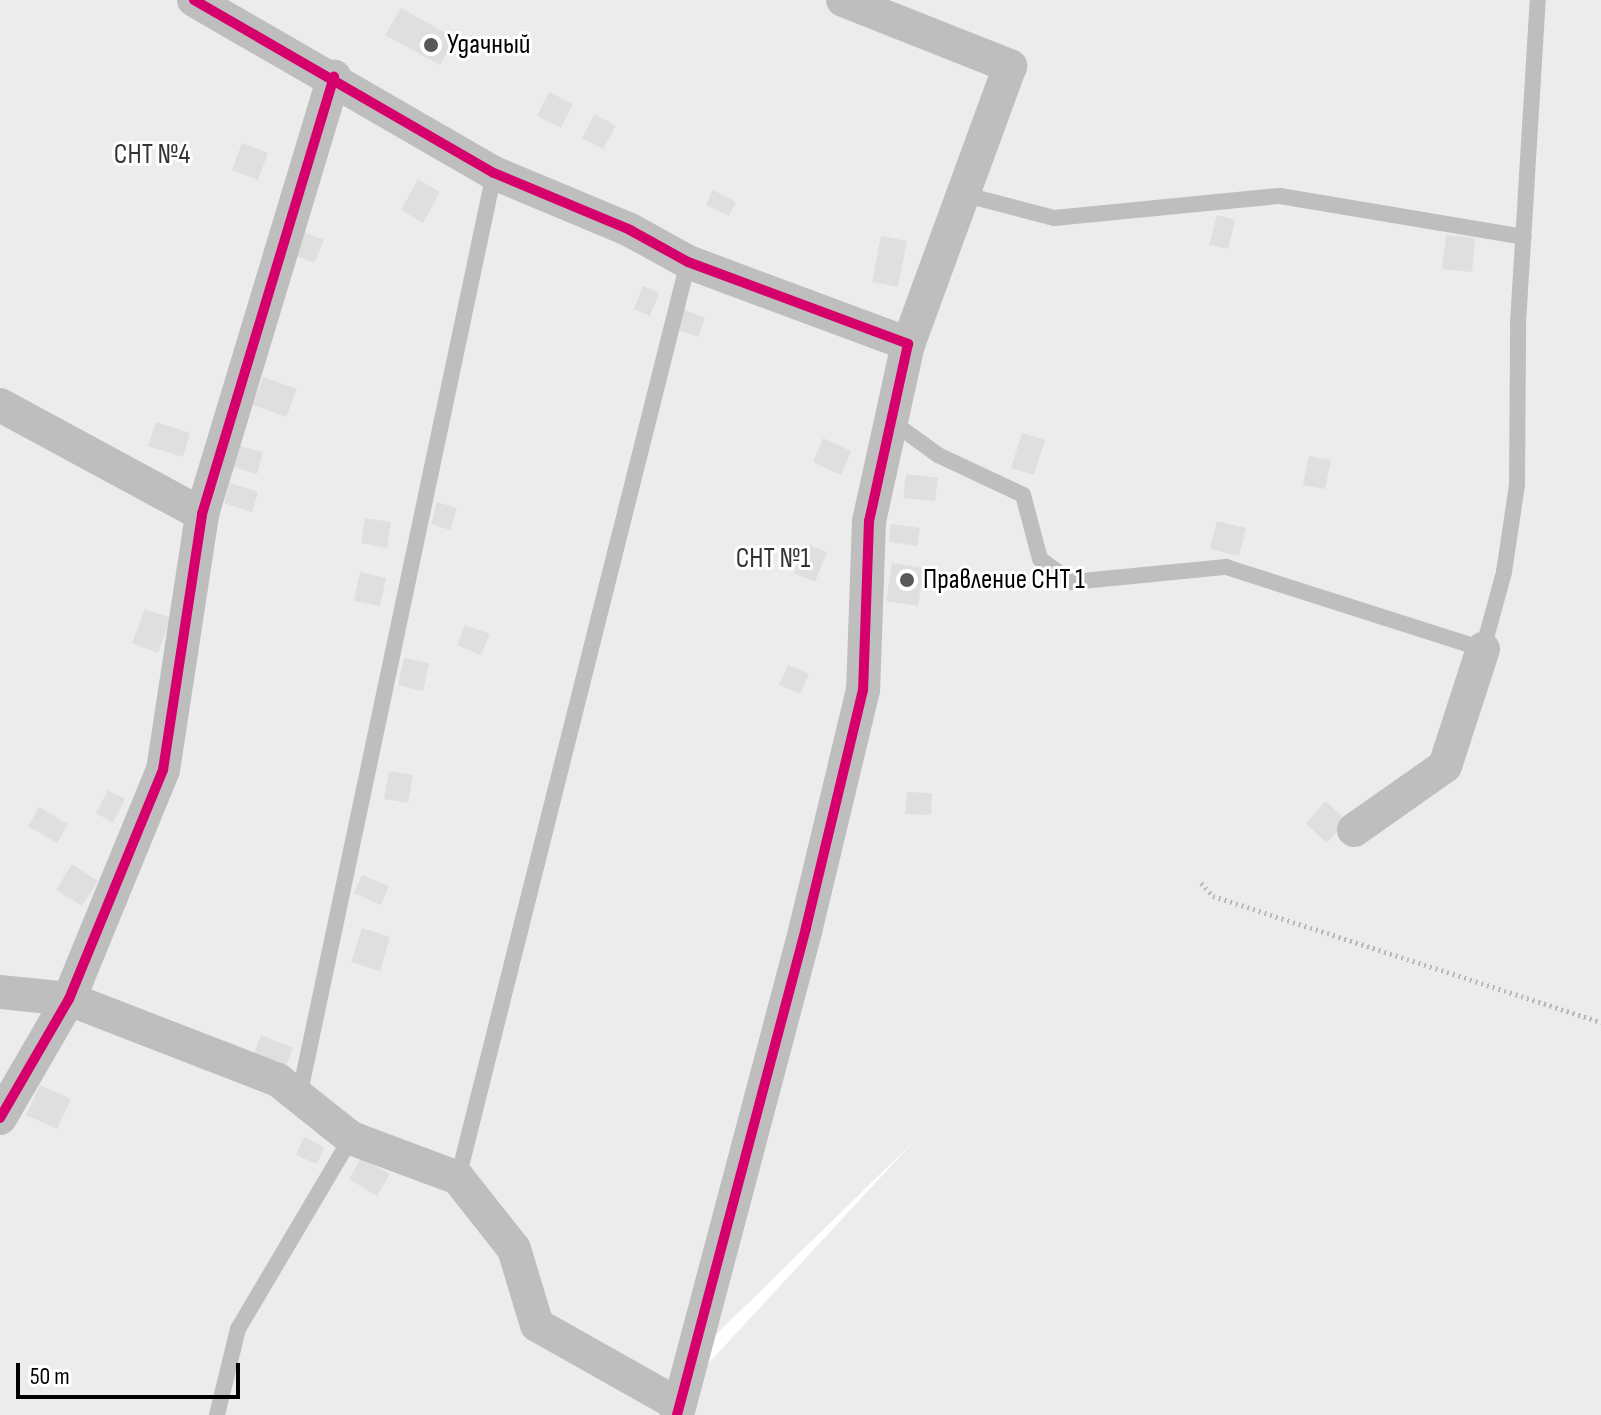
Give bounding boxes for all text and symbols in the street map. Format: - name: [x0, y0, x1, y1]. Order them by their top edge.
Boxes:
- place label: Удачный: [447, 28, 531, 62]
- marker: Удачный: [422, 36, 440, 54]
- park label: СНТ №4: [114, 138, 190, 172]
- park label: СНТ №1: [736, 542, 810, 576]
- place label: Правление СНТ 1: [923, 563, 1085, 597]
- marker: Правление СНТ 1: [898, 571, 916, 589]
- scale bar: [20, 1347, 244, 1397]
- text: 50 m: [30, 1362, 70, 1391]

